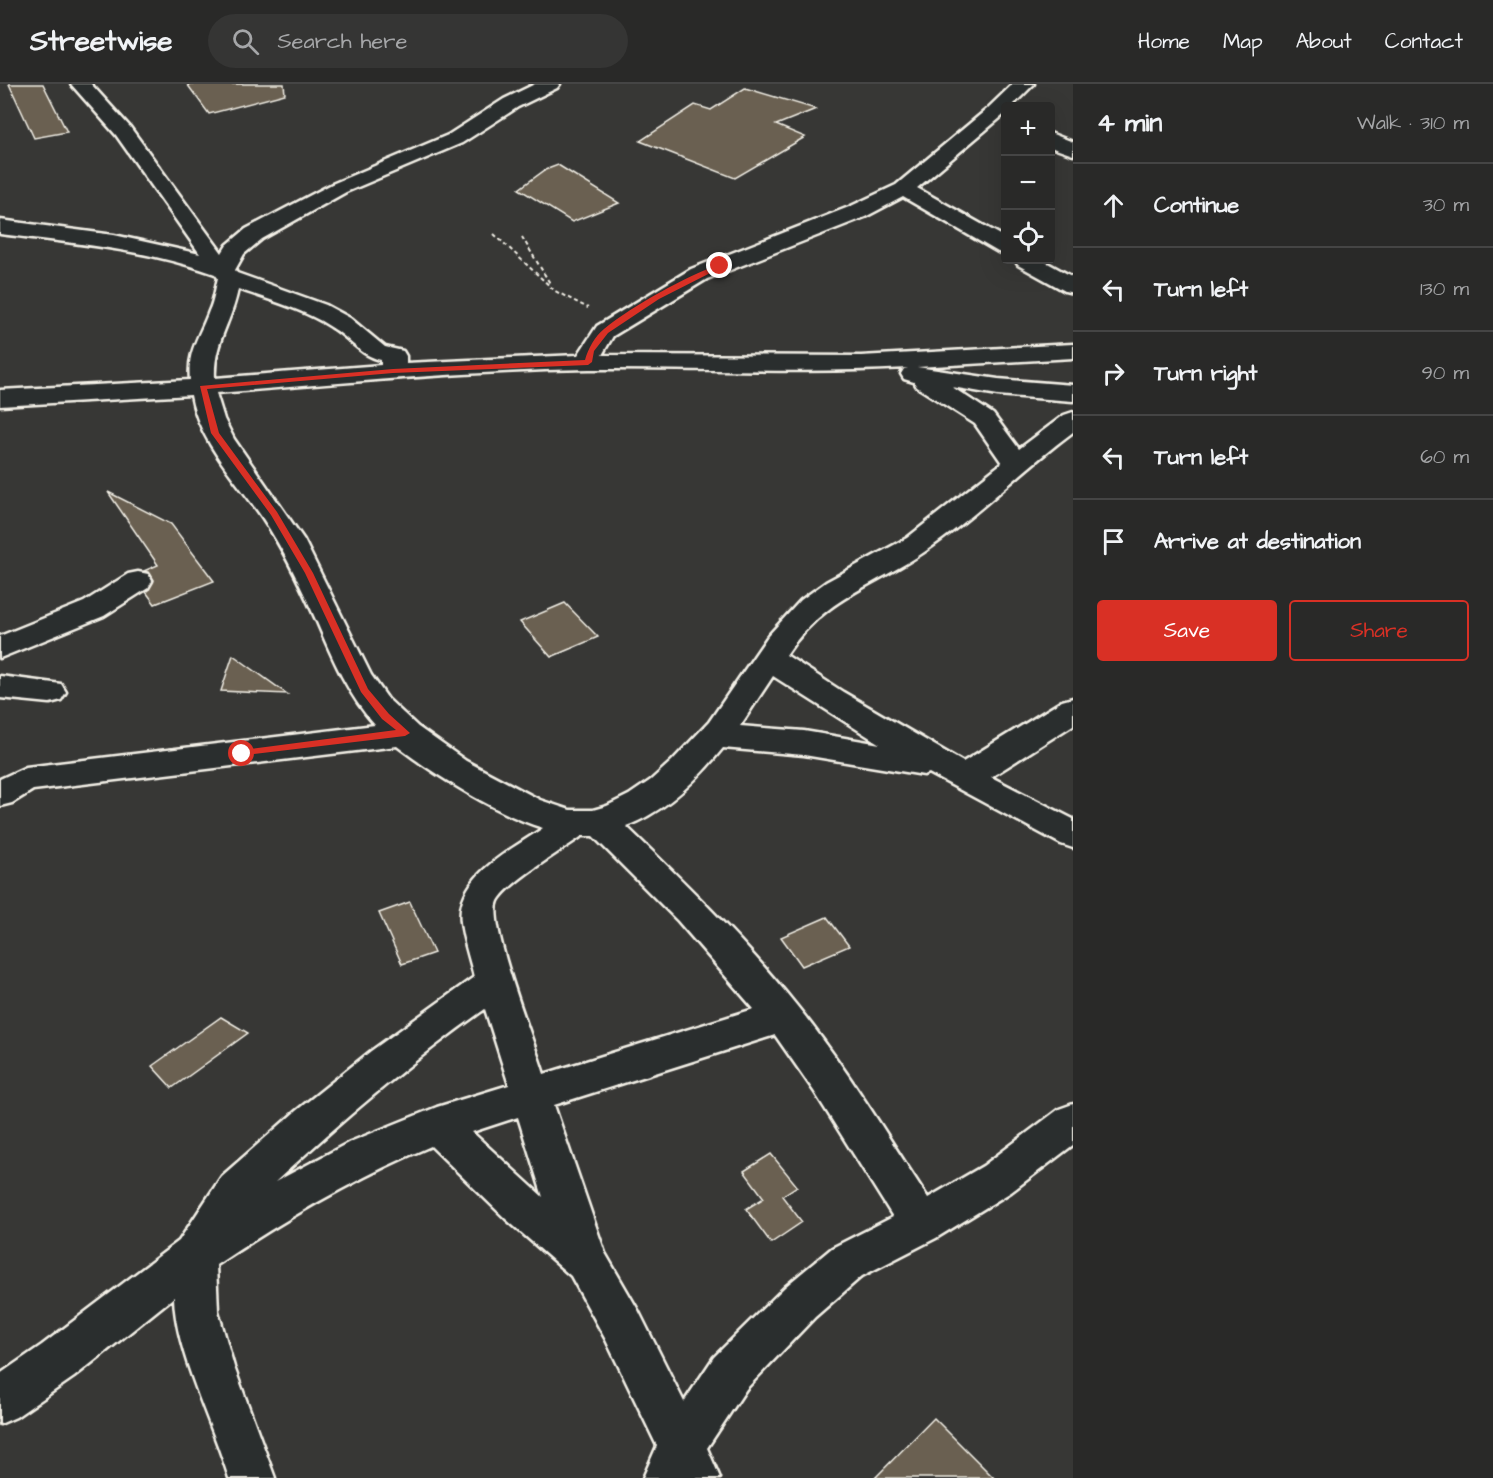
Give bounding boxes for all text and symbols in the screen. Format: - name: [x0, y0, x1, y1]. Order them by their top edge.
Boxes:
- search box: [208, 14, 628, 68]
- text: Streetwise: [30, 22, 172, 61]
- icon: search: [229, 25, 262, 58]
- text: Search here: [277, 26, 407, 57]
- text: Home: [1138, 27, 1190, 56]
- text: Map: [1223, 27, 1263, 56]
- text: About: [1296, 27, 1352, 56]
- text: Contact: [1385, 27, 1463, 56]
- map controls: [1001, 102, 1055, 264]
- button: +: [1001, 102, 1055, 156]
- text: 4 min: [1097, 105, 1162, 141]
- text: Walk · 310 m: [1357, 109, 1469, 137]
- button: −: [1001, 156, 1055, 210]
- icon: ahead: [1097, 189, 1130, 222]
- text: Continue: [1154, 190, 1239, 221]
- text: 30 m: [1423, 191, 1469, 219]
- button: locate: [1001, 210, 1055, 264]
- route end: [706, 252, 732, 278]
- icon: left: [1097, 273, 1130, 306]
- text: Turn left: [1154, 274, 1248, 305]
- text: 130 m: [1420, 275, 1469, 303]
- icon: right: [1097, 357, 1130, 390]
- text: Turn right: [1154, 358, 1257, 389]
- text: 90 m: [1421, 359, 1469, 387]
- icon: left: [1097, 441, 1130, 474]
- text: Turn left: [1154, 442, 1248, 473]
- text: 60 m: [1420, 443, 1469, 471]
- icon: arrive: [1097, 525, 1130, 558]
- text: Arrive at destination: [1154, 526, 1361, 557]
- button: Save: [1097, 600, 1277, 661]
- button: Share: [1289, 600, 1469, 661]
- route start: [228, 740, 254, 766]

